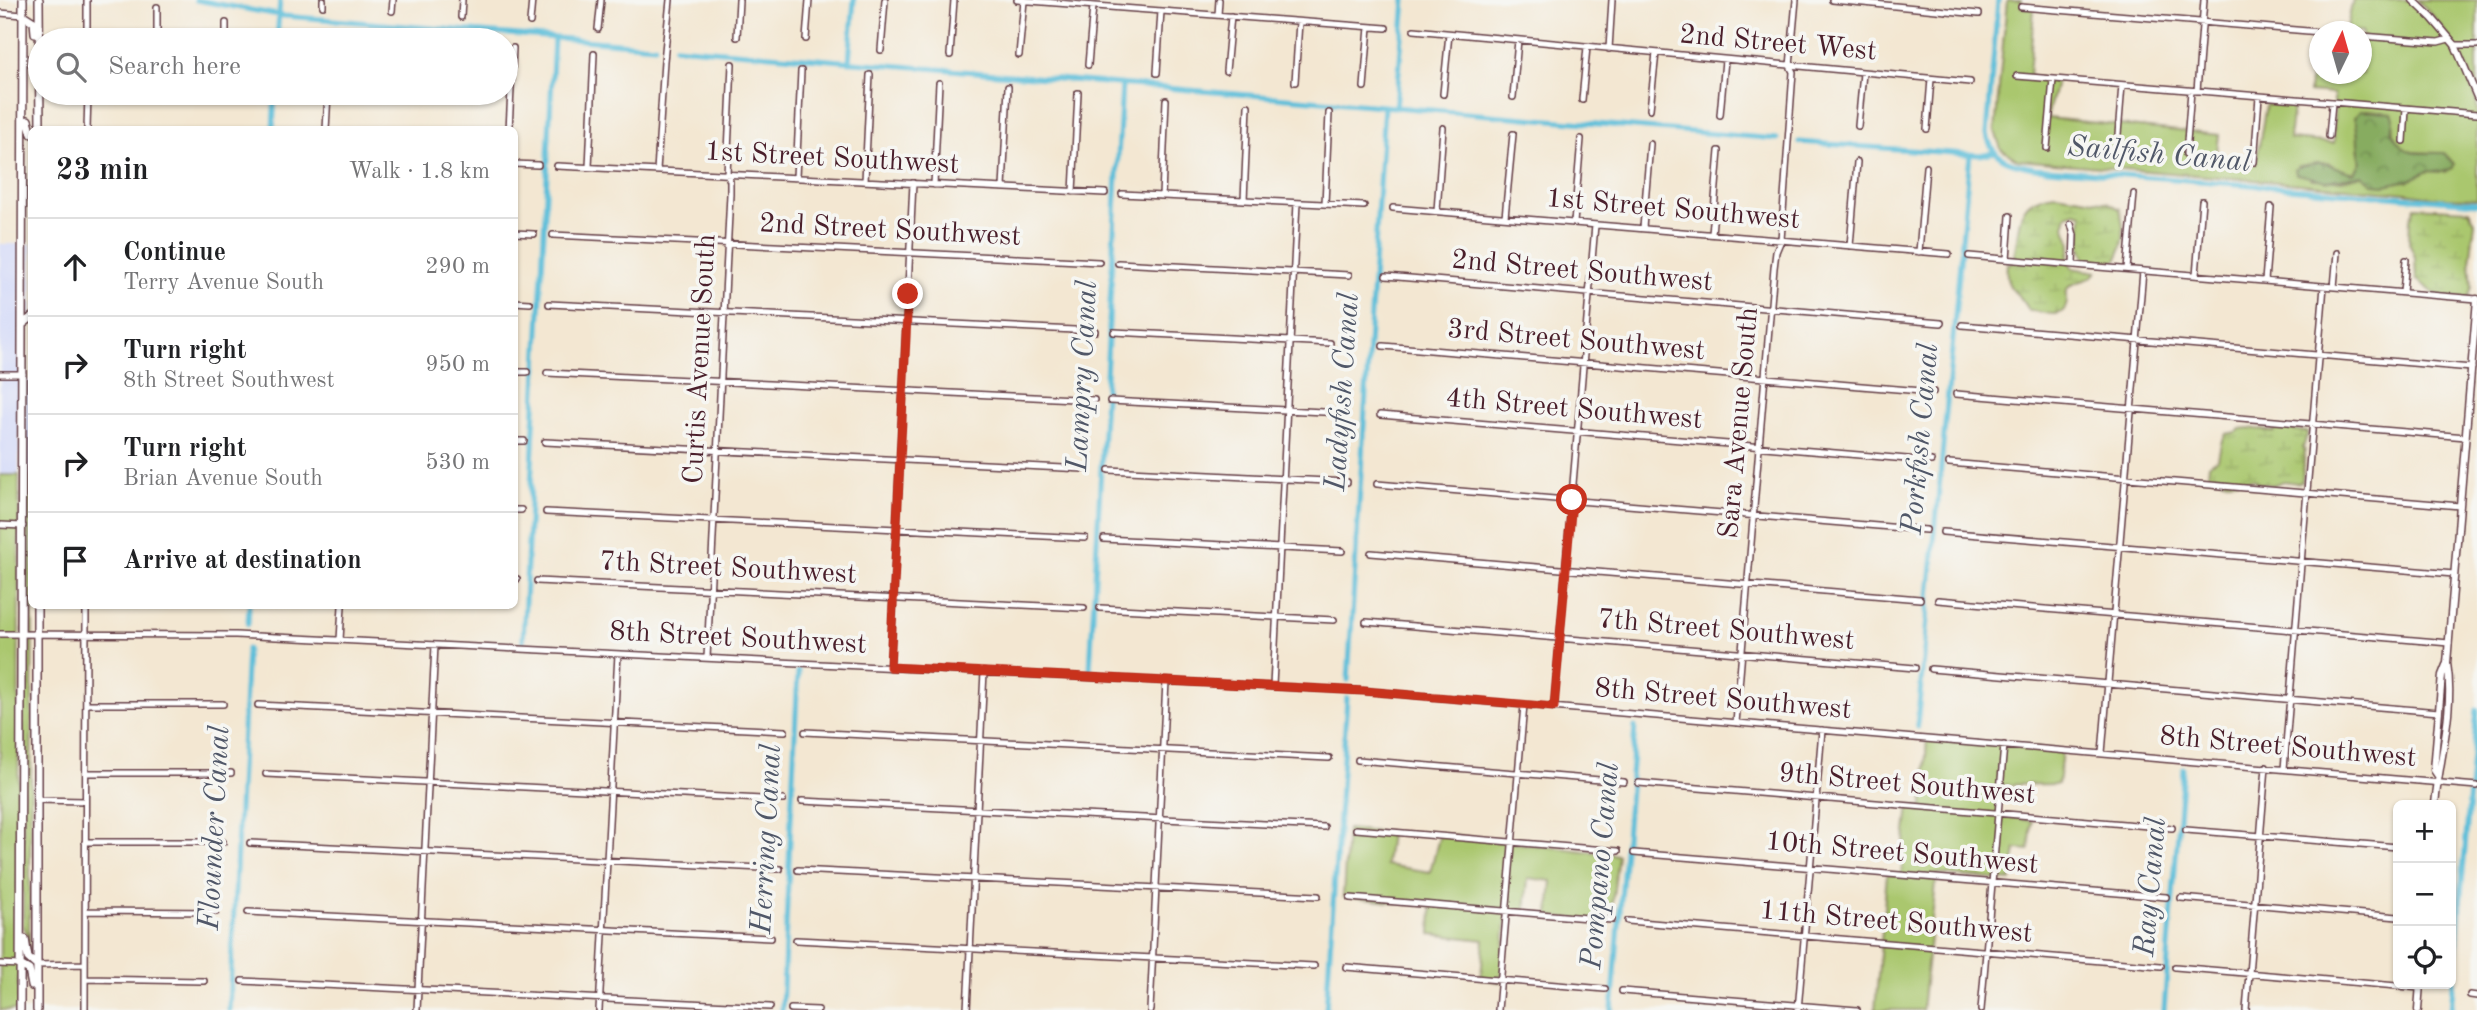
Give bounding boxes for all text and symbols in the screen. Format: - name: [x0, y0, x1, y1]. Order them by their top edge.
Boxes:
- street label: 2nd Street West: [1678, 21, 1878, 67]
- north arrow: [2309, 21, 2372, 84]
- search box: [28, 28, 518, 105]
- icon: search: [52, 48, 90, 86]
- text: Search here: [108, 54, 241, 80]
- water label: Sailfish Canal: [2066, 132, 2252, 178]
- street label: 1st Street Southwest: [704, 138, 960, 180]
- text: 23 min: [56, 156, 149, 186]
- text: Walk · 1.8 km: [349, 160, 490, 183]
- street label: 1st Street Southwest: [1545, 185, 1801, 235]
- street label: 2nd Street Southwest: [758, 210, 1022, 252]
- street label: Curtis Avenue South: [680, 233, 722, 485]
- text: Continue: [123, 240, 226, 266]
- street label: 2nd Street Southwest: [1450, 247, 1714, 297]
- icon: ahead: [56, 248, 94, 286]
- text: 290 m: [425, 255, 490, 278]
- text: Terry Avenue South: [123, 271, 324, 294]
- route end: [892, 278, 923, 309]
- water label: Lampry Canal: [1063, 279, 1103, 473]
- water label: Ladyfish Canal: [1321, 292, 1365, 493]
- street label: Sara Avenue South: [1716, 306, 1764, 540]
- street label: 3rd Street Southwest: [1446, 316, 1706, 366]
- text: Turn right: [123, 338, 246, 364]
- water label: Porkfish Canal: [1898, 342, 1944, 537]
- icon: right: [56, 346, 94, 384]
- text: 950 m: [425, 353, 490, 376]
- text: 8th Street Southwest: [123, 369, 335, 392]
- street label: 4th Street Southwest: [1444, 385, 1704, 435]
- text: Turn right: [123, 436, 246, 462]
- icon: right: [56, 444, 94, 482]
- text: 530 m: [425, 451, 490, 474]
- text: Brian Avenue South: [123, 467, 323, 490]
- route start: [1556, 484, 1587, 515]
- icon: arrive: [56, 542, 94, 580]
- text: Arrive at destination: [123, 548, 362, 574]
- street label: 7th Street Southwest: [599, 548, 857, 590]
- street label: 7th Street Southwest: [1596, 606, 1856, 656]
- street label: 8th Street Southwest: [609, 618, 867, 660]
- street label: 8th Street Southwest: [1593, 675, 1853, 725]
- street label: 8th Street Southwest: [2158, 723, 2418, 773]
- water label: Flounder Canal: [195, 725, 235, 932]
- water label: Herring Canal: [747, 743, 787, 936]
- street label: 9th Street Southwest: [1777, 760, 2037, 810]
- water label: Pompano Canal: [1577, 761, 1625, 972]
- map controls: [2393, 800, 2456, 989]
- button: +: [2393, 800, 2456, 863]
- water label: Ray Canal: [2130, 816, 2172, 959]
- street label: 10th Street Southwest: [1764, 828, 2040, 880]
- button: −: [2393, 863, 2456, 926]
- street label: 11th Street Southwest: [1758, 897, 2034, 949]
- button: locate: [2393, 926, 2456, 989]

